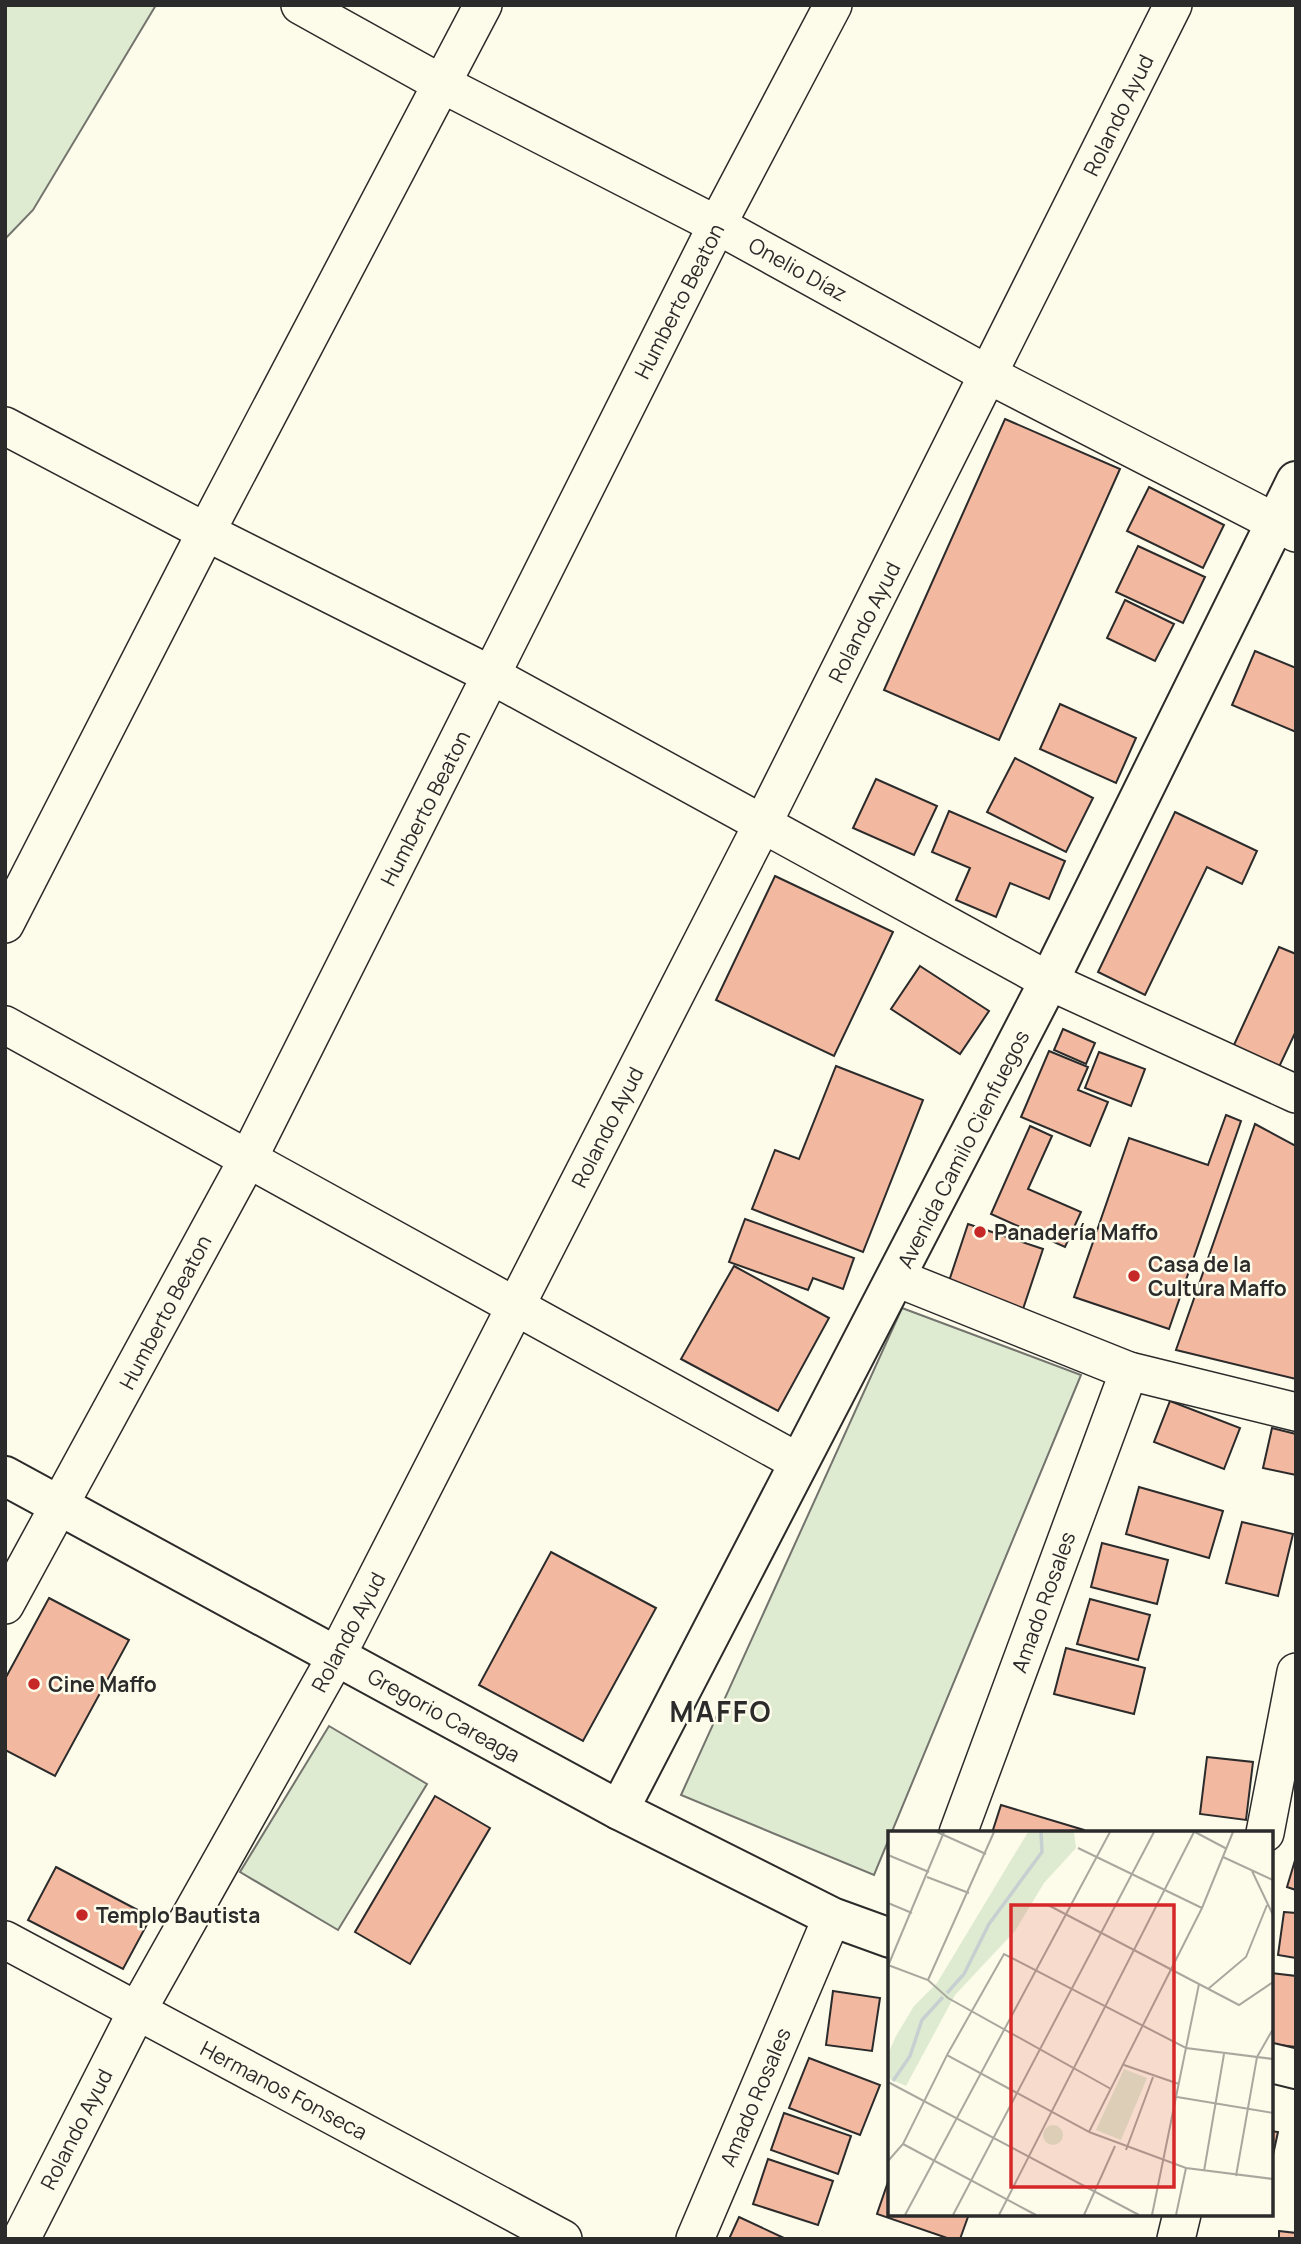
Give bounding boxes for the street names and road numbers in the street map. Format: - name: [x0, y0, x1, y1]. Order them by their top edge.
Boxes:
- street label: Rolando Ayud: [1076, 50, 1160, 180]
- street label: Humberto Beaton: [628, 218, 730, 384]
- street label: Onelio Díaz: [744, 231, 852, 307]
- street label: Rolando Ayud: [822, 557, 906, 687]
- street label: Humberto Beaton: [374, 725, 476, 891]
- street label: Avenida Camilo Cienfuegos: [891, 1025, 1035, 1273]
- street label: Rolando Ayud: [565, 1062, 649, 1192]
- street label: Humberto Beaton: [112, 1230, 218, 1394]
- street label: Amado Rosales: [1004, 1528, 1082, 1676]
- street label: Rolando Ayud: [305, 1567, 391, 1697]
- street label: Gregorio Careaga: [363, 1661, 525, 1769]
- street label: Amado Rosales: [713, 2023, 797, 2171]
- street label: Hermanos Fonseca: [196, 2034, 372, 2146]
- street label: Rolando Ayud: [34, 2064, 118, 2194]

